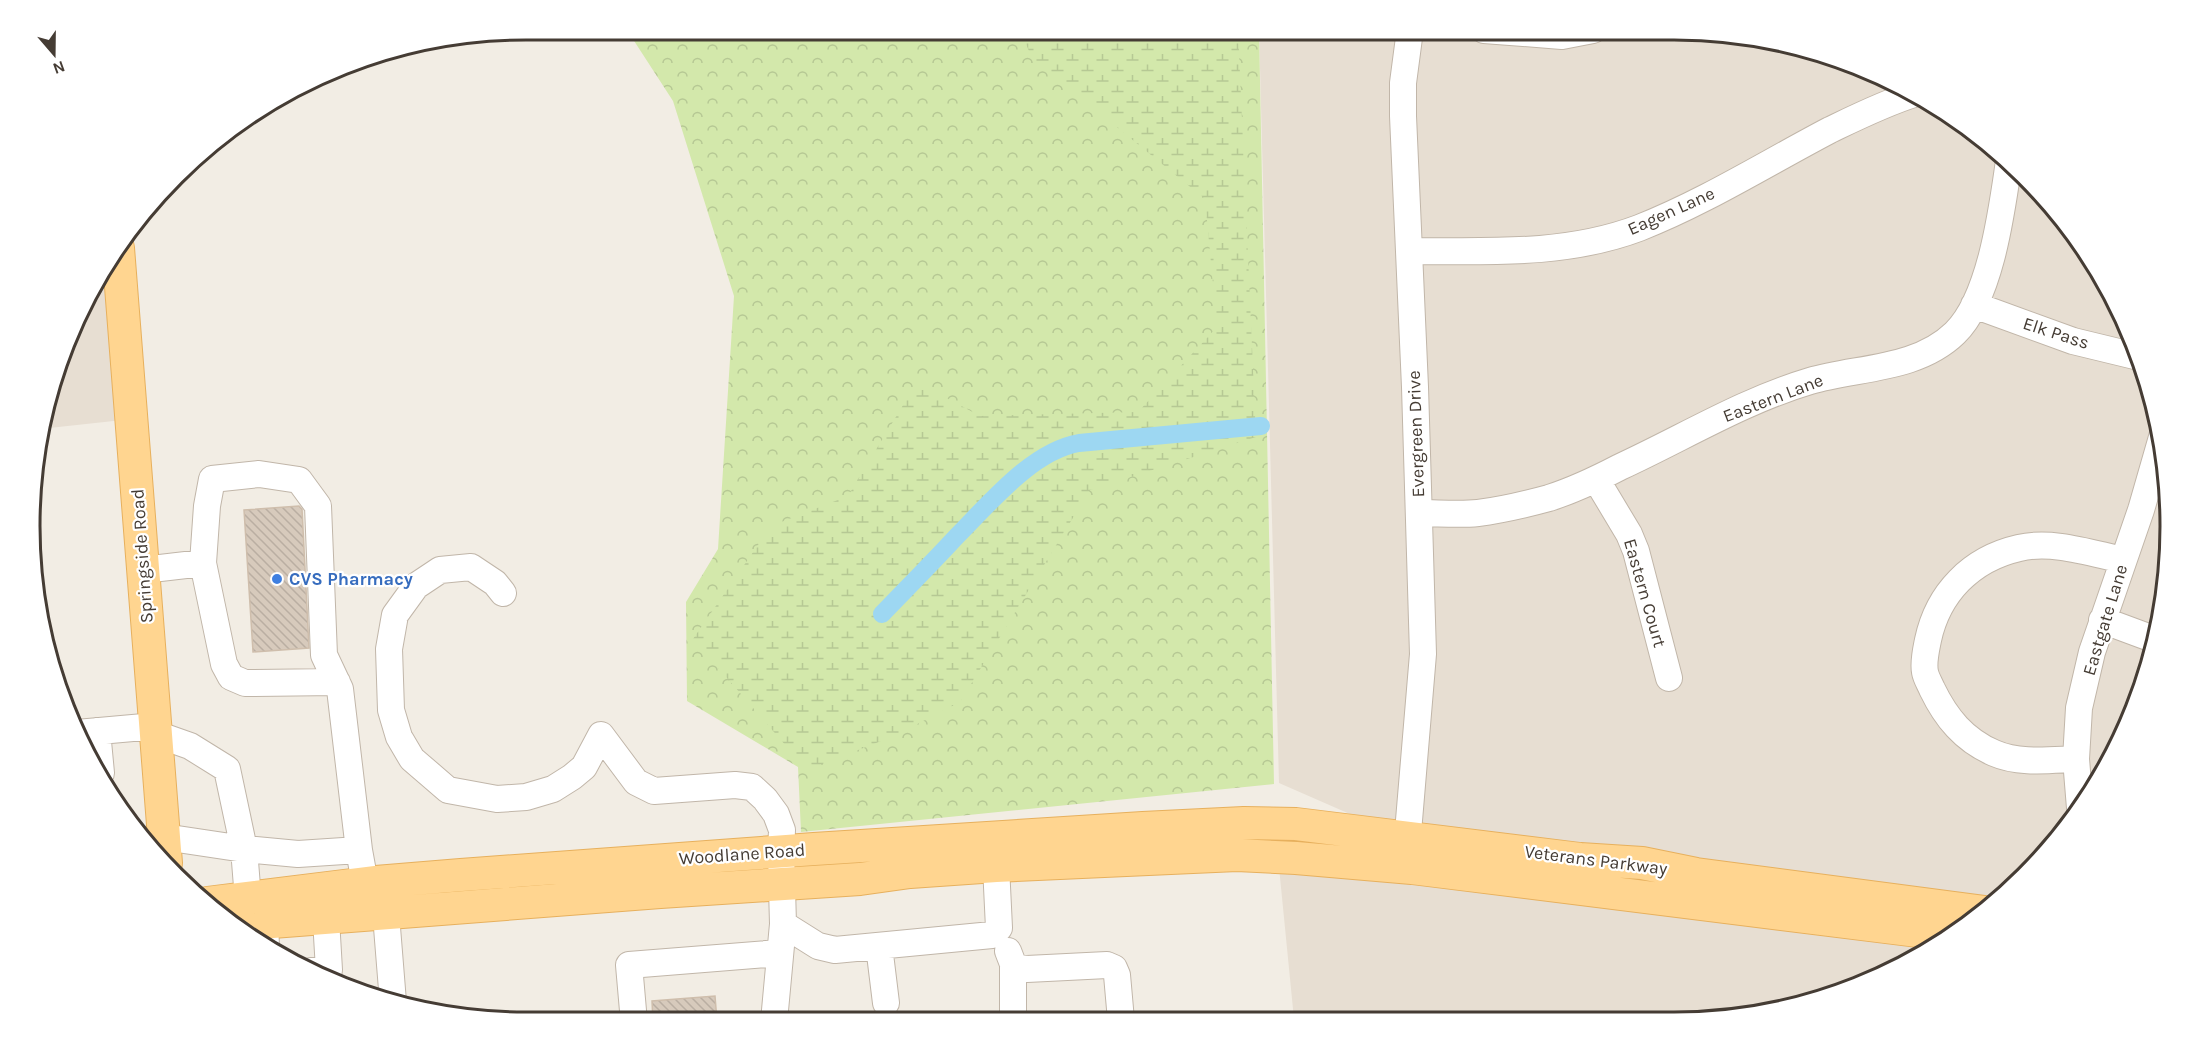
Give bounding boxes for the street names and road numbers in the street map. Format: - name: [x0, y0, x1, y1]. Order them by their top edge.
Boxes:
- street label: Eagen Lane: [1624, 182, 1718, 240]
- street label: Elk Pass: [2020, 312, 2092, 354]
- street label: Eastern Lane: [1720, 369, 1826, 427]
- street label: Evergreen Drive: [1403, 370, 1429, 498]
- street label: Springside Road: [126, 488, 158, 624]
- street label: Eastern Court: [1619, 536, 1671, 650]
- street label: Eastgate Lane: [2078, 562, 2132, 678]
- street label: Woodlane Road: [678, 839, 806, 869]
- street label: Veterans Parkway: [1523, 840, 1669, 880]

